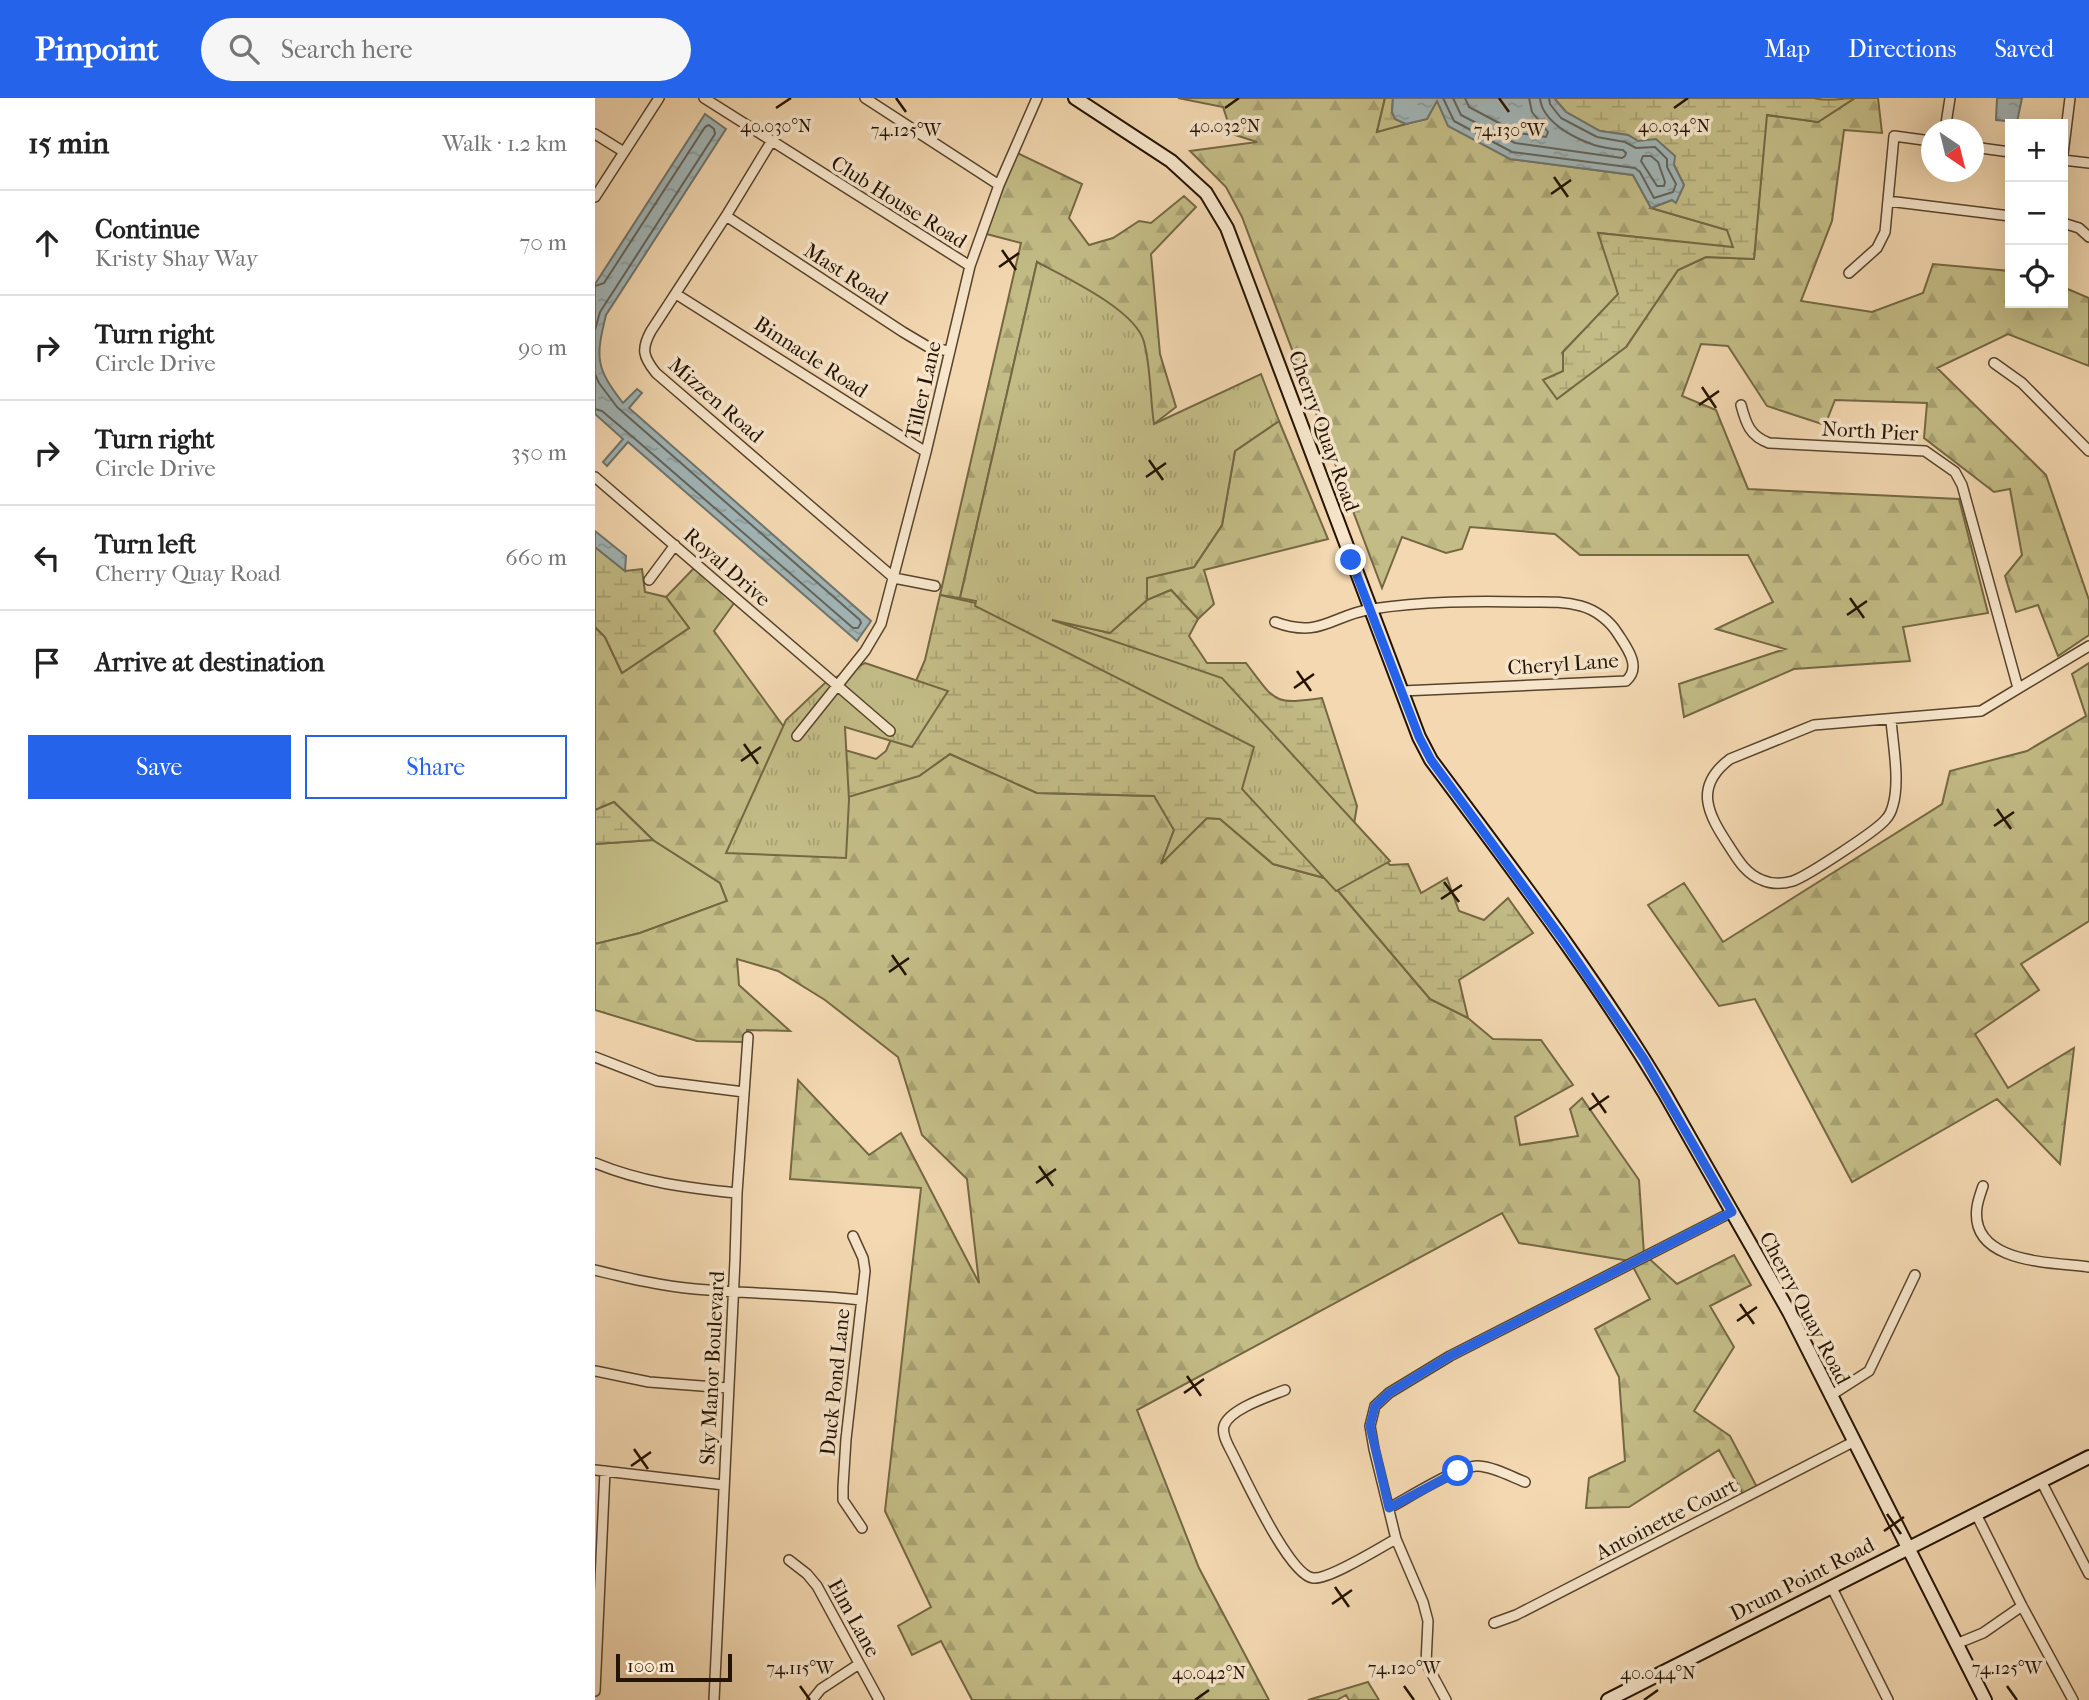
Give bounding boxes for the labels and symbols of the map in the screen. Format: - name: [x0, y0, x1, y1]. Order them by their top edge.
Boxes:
- text: 40.030°N: [740, 116, 812, 137]
- text: 40.032°N: [1190, 116, 1261, 137]
- text: 40.034°N: [1638, 116, 1710, 137]
- north arrow: [1921, 119, 1984, 182]
- text: 74.125°W: [871, 120, 943, 141]
- text: 74.130°W: [1474, 120, 1546, 141]
- street label: Club House Road: [827, 151, 972, 254]
- street label: Mast Road: [799, 238, 893, 310]
- street label: Binnacle Road: [750, 311, 873, 403]
- street label: Tiller Lane: [900, 338, 946, 442]
- street label: Cherry Quay Road: [1284, 347, 1364, 515]
- street label: Mizzen Road: [664, 352, 769, 448]
- street label: North Pier: [1821, 416, 1919, 446]
- street label: Royal Drive: [679, 523, 775, 611]
- route end: [1335, 544, 1366, 575]
- street label: Cheryl Lane: [1507, 648, 1619, 680]
- street label: Cherry Quay Road: [1755, 1227, 1856, 1389]
- street label: Sky Manor Boulevard: [695, 1270, 729, 1466]
- street label: Duck Pond Lane: [815, 1307, 855, 1457]
- route start: [1442, 1455, 1473, 1486]
- street label: Antoinette Court: [1591, 1473, 1741, 1565]
- street label: Drum Point Road: [1726, 1532, 1879, 1626]
- street label: Elm Lane: [823, 1575, 885, 1661]
- scale bar: [616, 1651, 731, 1683]
- text: 74.115°W: [766, 1658, 835, 1679]
- text: 74.120°W: [1368, 1658, 1442, 1679]
- text: 74.125°W: [1972, 1658, 2044, 1679]
- text: 40.042°N: [1172, 1663, 1246, 1684]
- text: 40.044°N: [1620, 1663, 1696, 1684]

